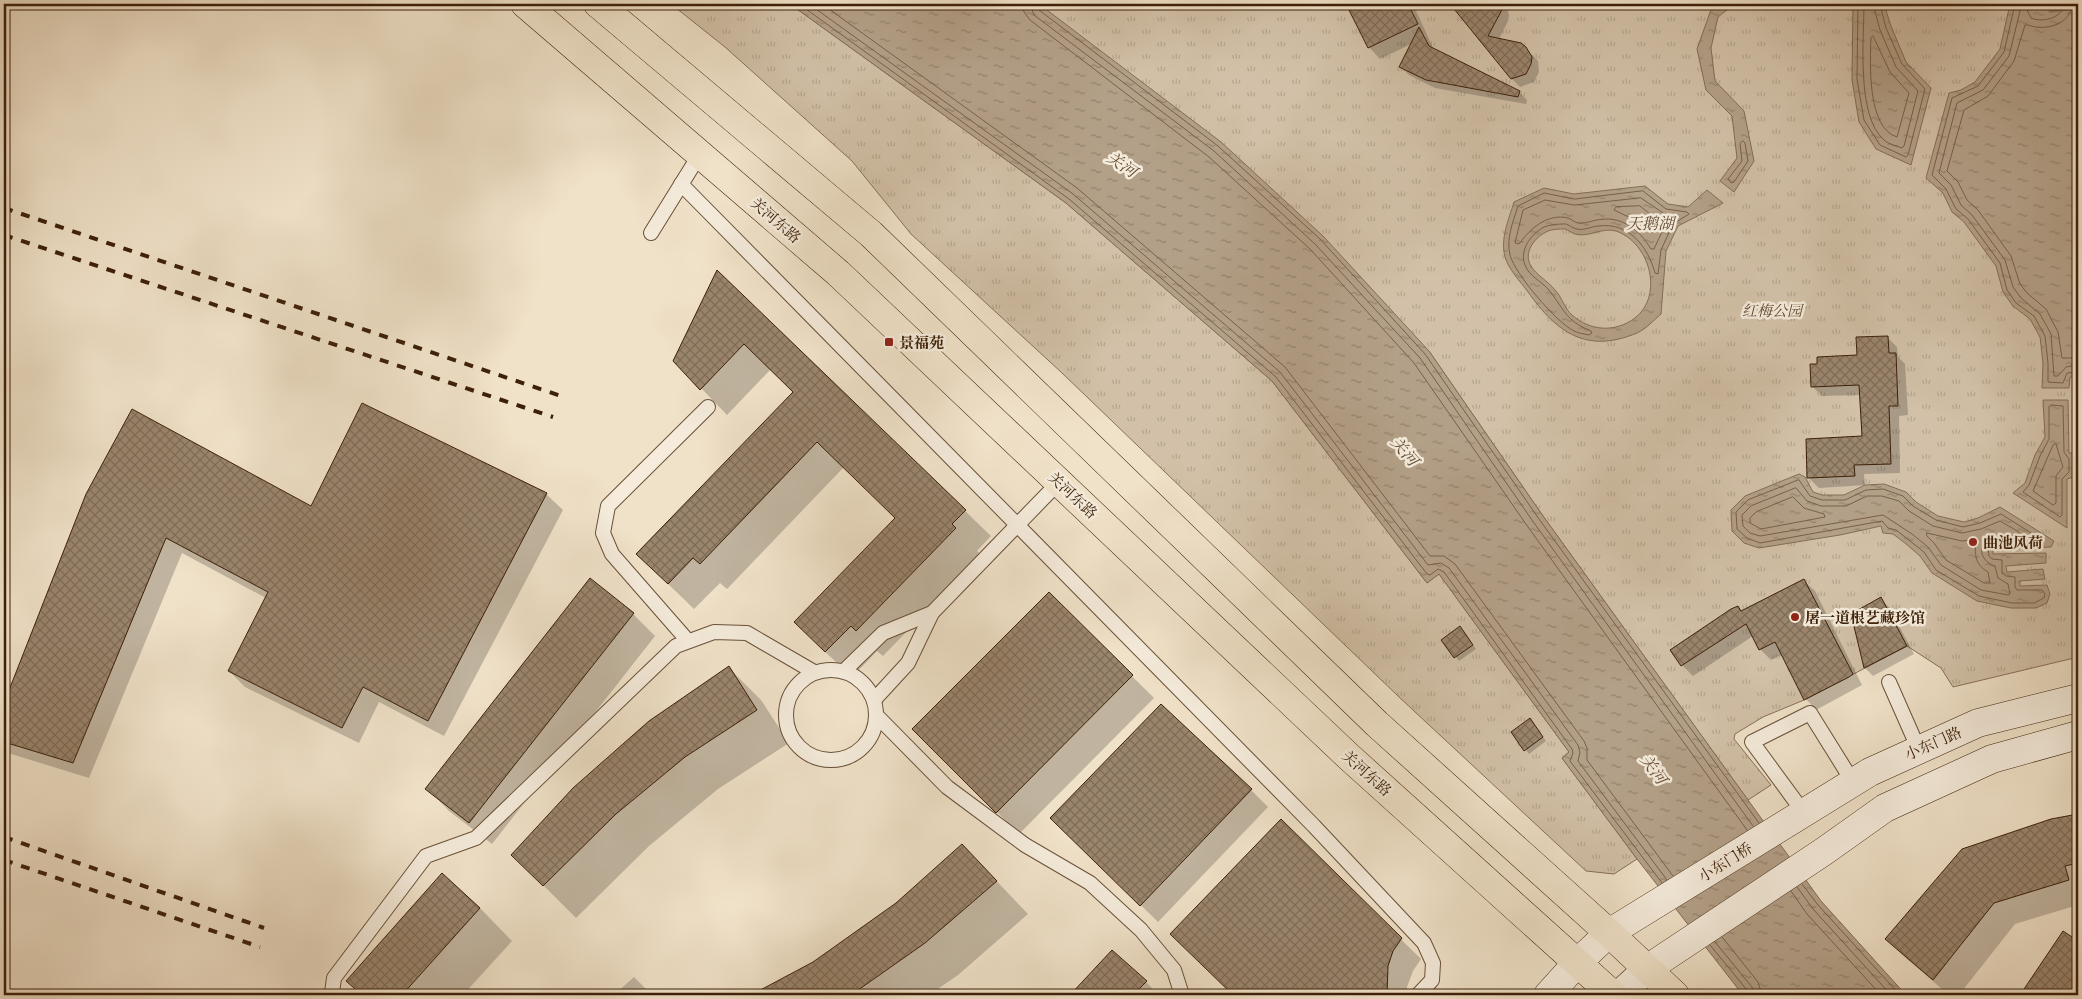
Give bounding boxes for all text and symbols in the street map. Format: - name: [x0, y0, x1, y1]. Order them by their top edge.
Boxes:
- water label: 关河: [1102, 145, 1144, 185]
- street label: 关河东路: [746, 192, 806, 248]
- water label: 天鹅湖: [1626, 211, 1677, 235]
- park label: 红梅公园: [1742, 300, 1804, 321]
- place label: 景福苑: [899, 332, 944, 353]
- marker: 景福苑: [883, 336, 895, 348]
- water label: 关河: [1385, 431, 1427, 473]
- street label: 关河东路: [1044, 467, 1102, 523]
- place label: 曲池风荷: [1983, 532, 2043, 553]
- marker: 曲池风荷: [1967, 536, 1979, 548]
- place label: 屠一道根艺藏珍馆: [1805, 607, 1925, 628]
- marker: 屠一道根艺藏珍馆: [1789, 611, 1801, 623]
- street label: 小东门路: [1901, 721, 1965, 765]
- street label: 关河东路: [1338, 745, 1396, 801]
- water label: 关河: [1635, 749, 1675, 791]
- street label: 小东门桥: [1694, 837, 1756, 887]

